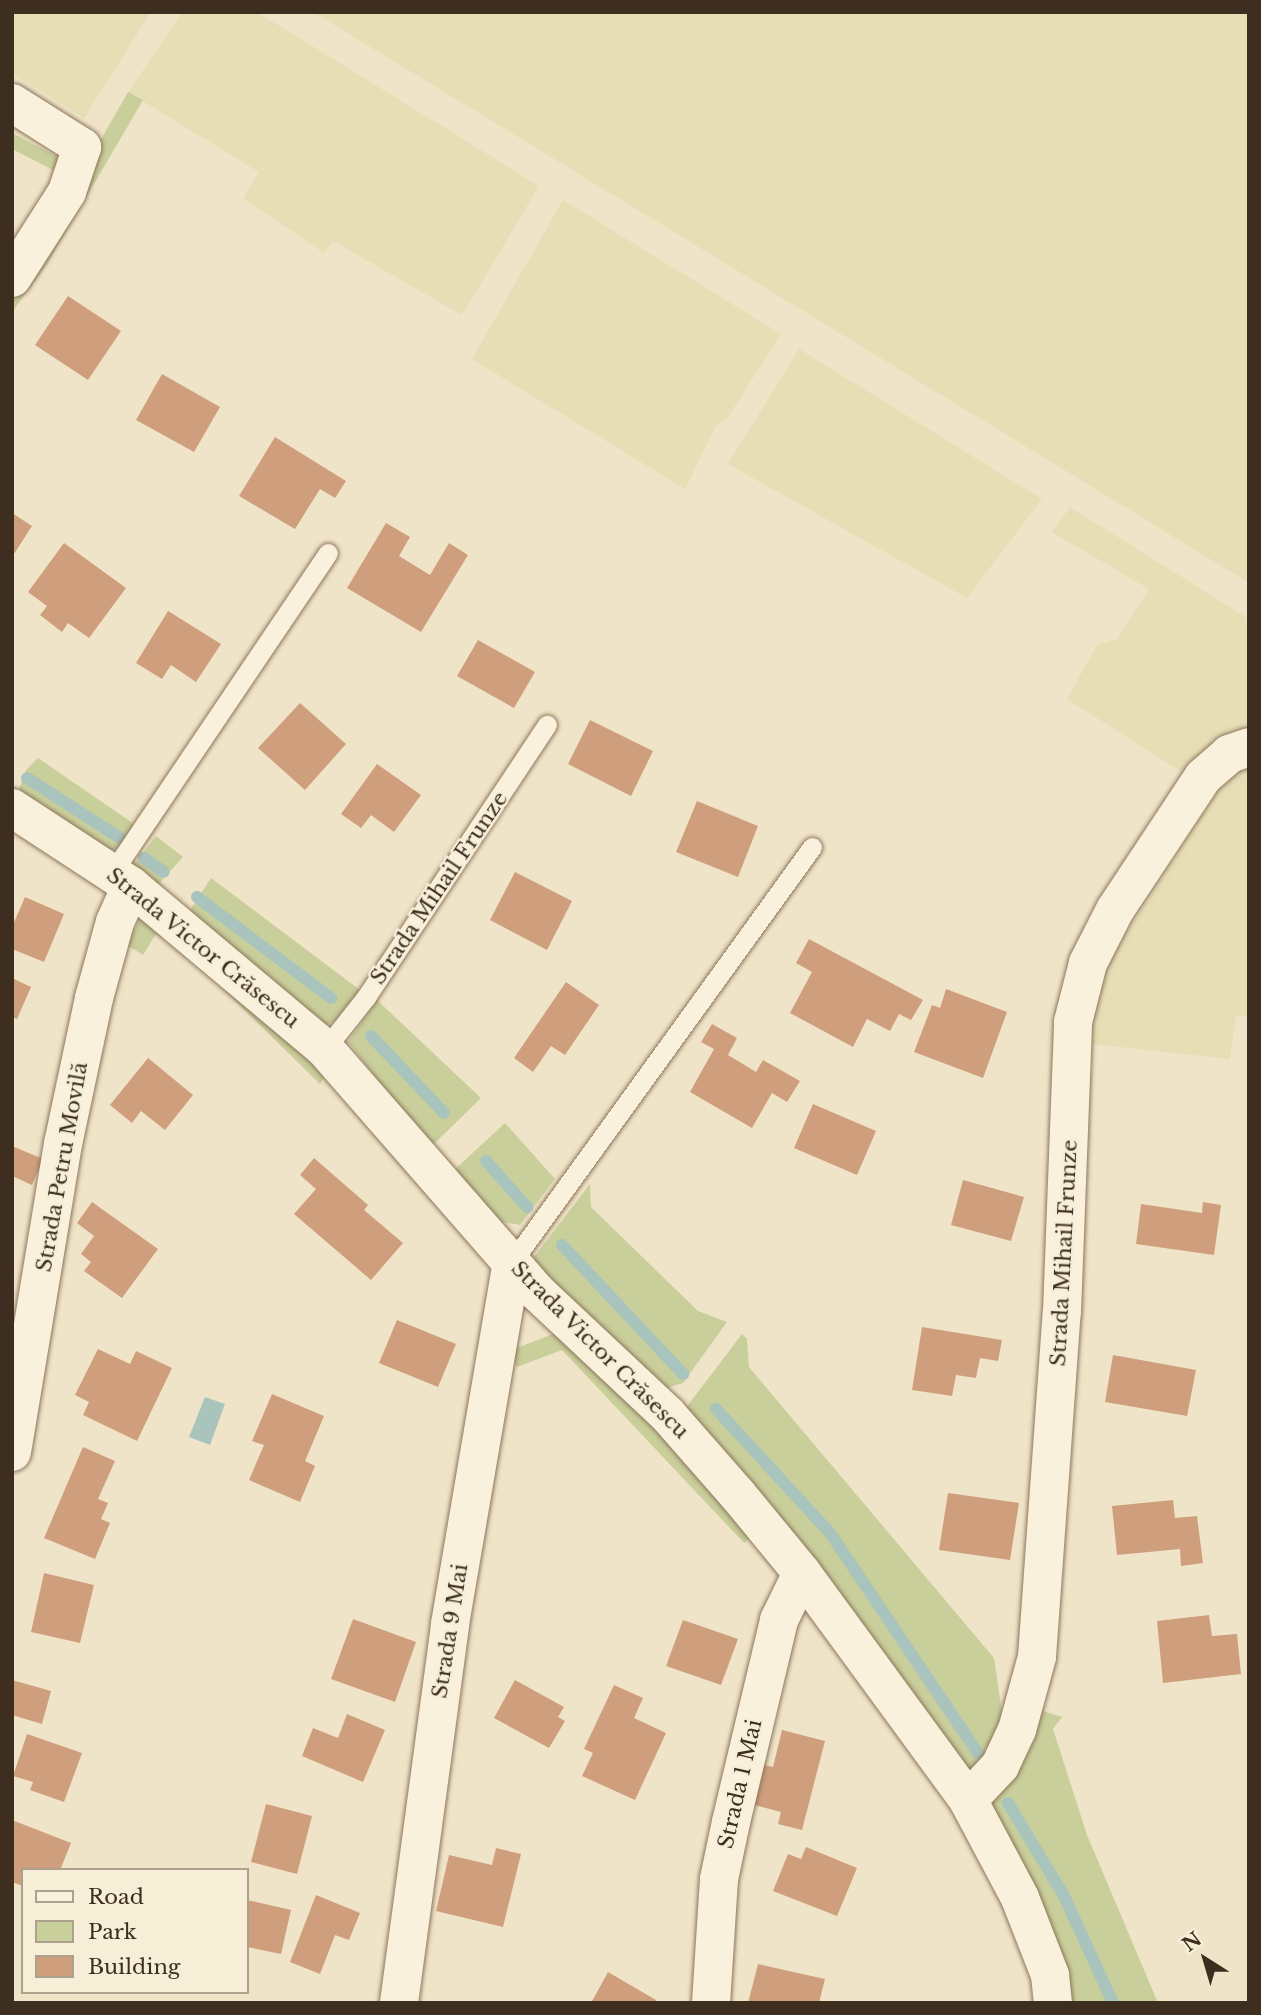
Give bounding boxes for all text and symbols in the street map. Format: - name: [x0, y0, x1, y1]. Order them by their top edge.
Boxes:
- street label: Strada Mihail Frunze: [365, 787, 513, 989]
- street label: Strada Victor Crăsescu: [101, 862, 305, 1034]
- street label: Strada Petru Movilă: [31, 1060, 93, 1274]
- street label: Strada Mihail Frunze: [1045, 1139, 1083, 1367]
- street label: Strada Victor Crăsescu: [505, 1255, 695, 1445]
- street label: Strada 9 Mai: [427, 1562, 473, 1700]
- street label: Strada 1 Mai: [713, 1717, 767, 1851]
- legend: [21, 1868, 248, 1994]
- text: Road: [88, 1884, 144, 1910]
- text: Park: [88, 1919, 137, 1945]
- north arrow: [1170, 1924, 1240, 1994]
- text: N: [1178, 1927, 1206, 1956]
- text: Building: [88, 1954, 180, 1980]

